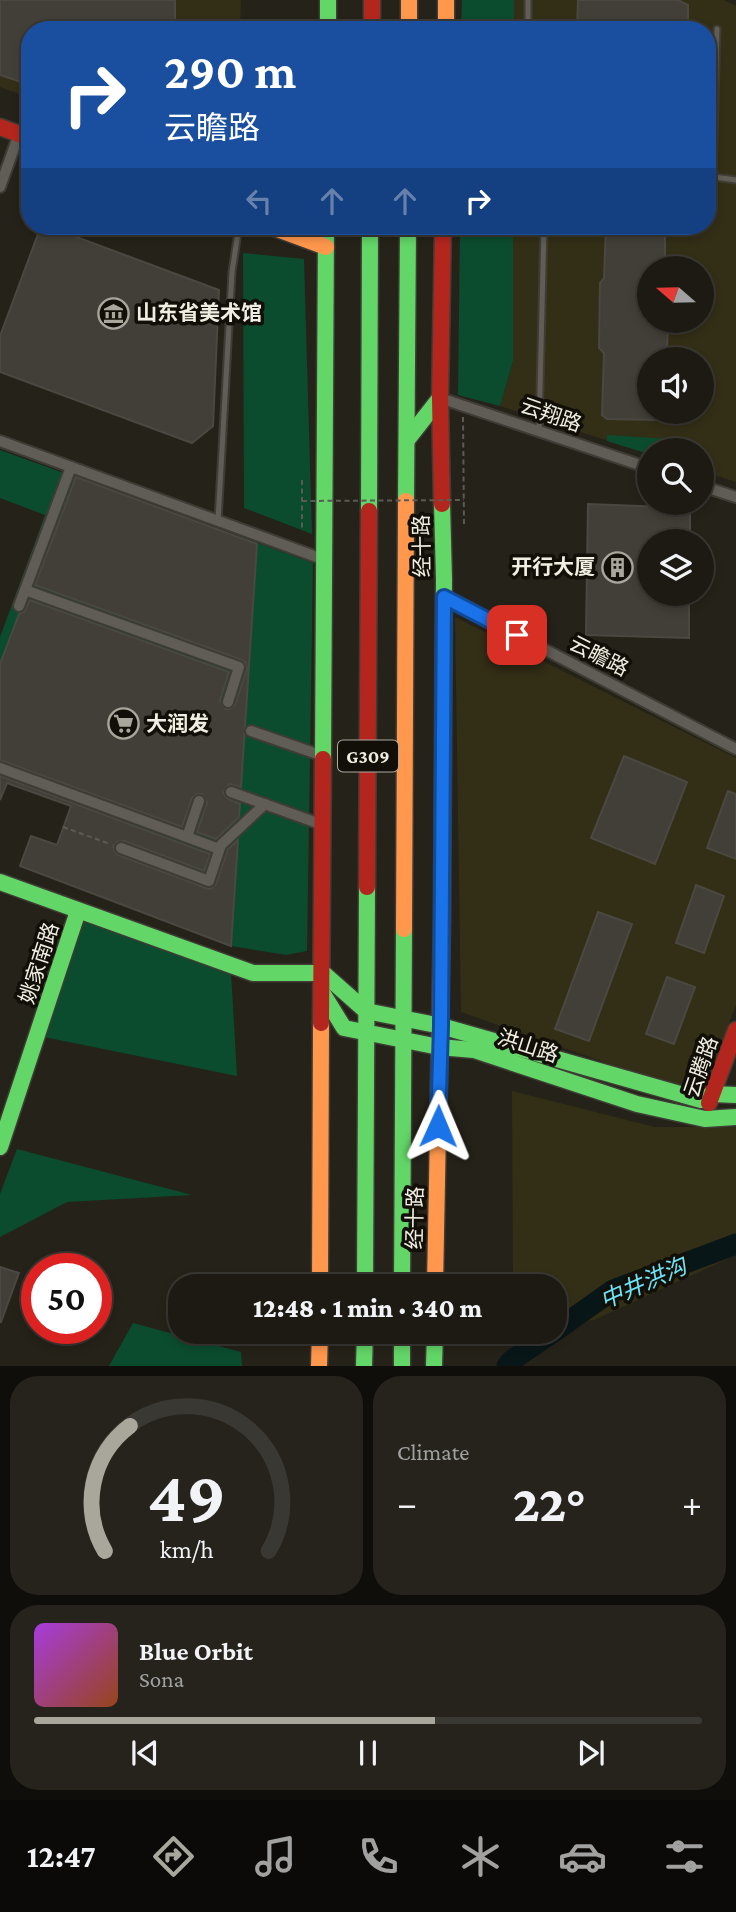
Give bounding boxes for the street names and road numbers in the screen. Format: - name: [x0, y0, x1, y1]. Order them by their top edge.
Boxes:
- street label: 云翔路: [517, 393, 585, 437]
- street label: 经十路: [409, 514, 435, 578]
- street label: 云瞻路: [565, 631, 633, 681]
- road number: G309: [338, 740, 398, 772]
- street label: 姚家南路: [15, 919, 63, 1007]
- street label: 洪山路: [494, 1025, 562, 1067]
- street label: 云腾路: [679, 1033, 723, 1101]
- street label: 经十路: [402, 1186, 428, 1250]

